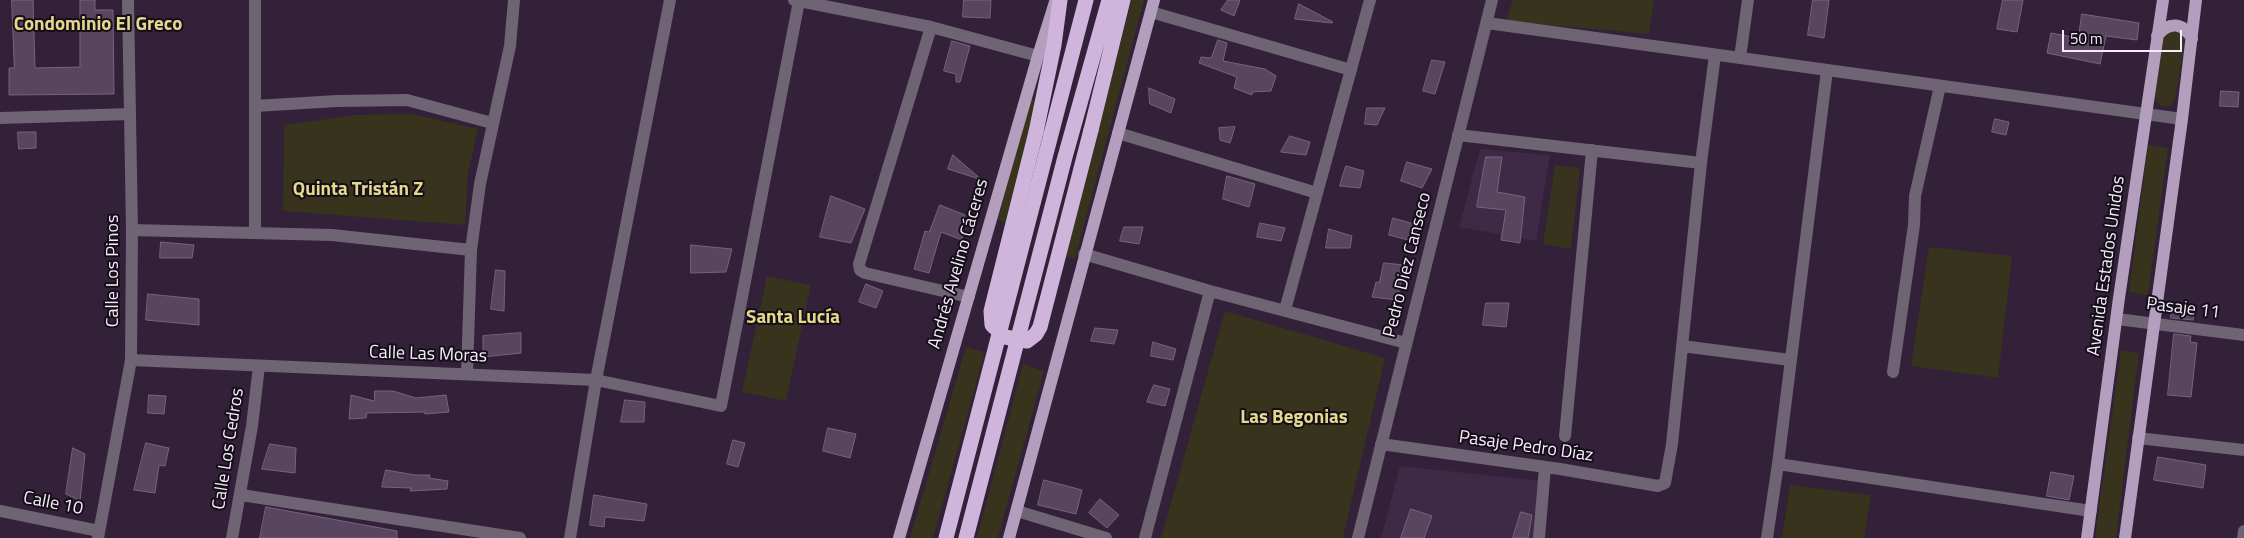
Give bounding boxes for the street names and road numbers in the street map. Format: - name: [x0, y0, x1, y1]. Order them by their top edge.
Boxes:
- street label: Avenida Estados Unidos: [2084, 175, 2130, 357]
- street label: Andrés Avelino Cáceres: [924, 177, 994, 351]
- street label: Pedro Diez Canseco: [1380, 190, 1436, 340]
- street label: Calle Los Pinos: [103, 215, 125, 327]
- street label: Pasaje 11: [2145, 294, 2221, 324]
- street label: Calle Las Moras: [369, 342, 487, 368]
- street label: Calle Los Cedros: [209, 387, 249, 511]
- street label: Pasaje Pedro Díaz: [1457, 427, 1595, 467]
- street label: Calle 10: [21, 488, 85, 520]

